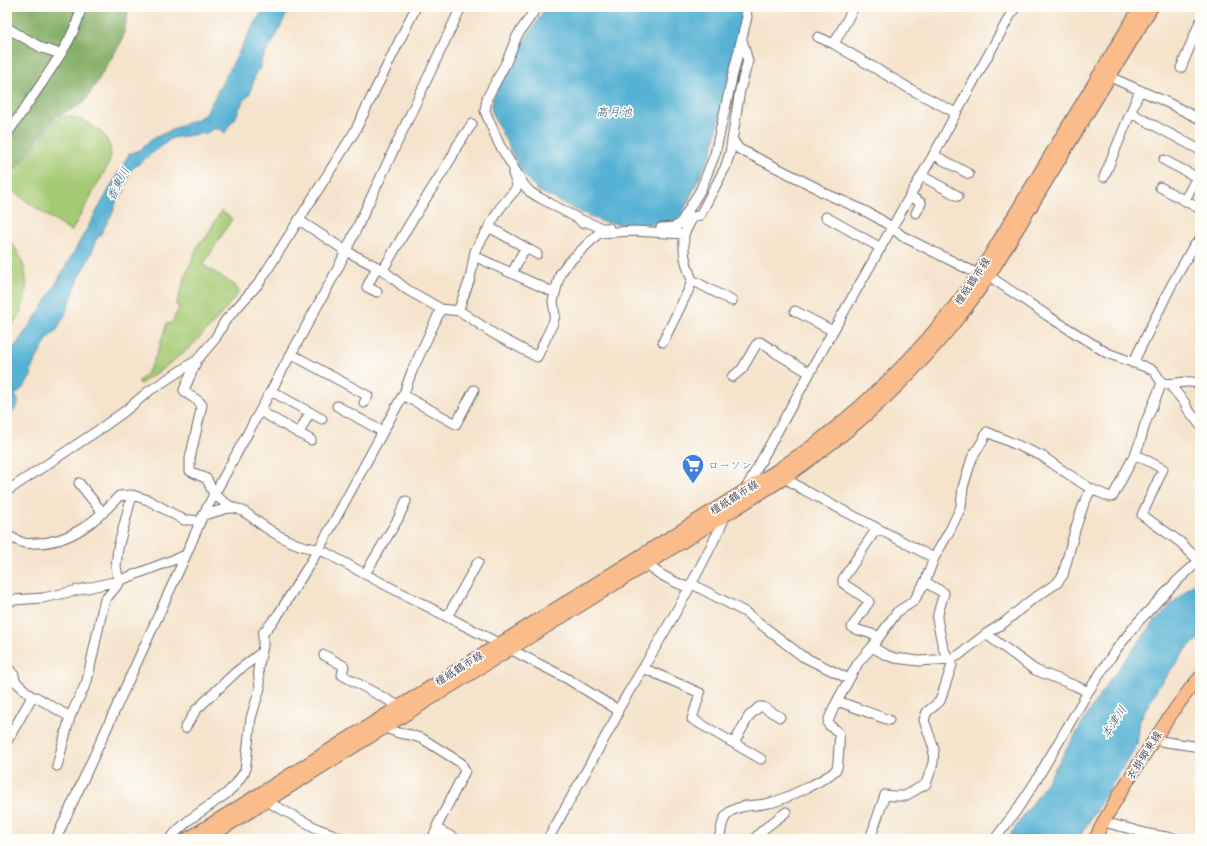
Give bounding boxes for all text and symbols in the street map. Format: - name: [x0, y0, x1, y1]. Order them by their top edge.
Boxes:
- water label: 高月池: [596, 105, 633, 120]
- water label: 香東川: [104, 165, 133, 204]
- street label: 檀紙鶴市線: [952, 255, 993, 308]
- supermarket icon: ローソン: [680, 452, 706, 485]
- place label: ローソン: [708, 459, 752, 472]
- street label: 檀紙鶴市線: [707, 477, 761, 518]
- street label: 檀紙鶴市線: [432, 648, 486, 689]
- water label: 本津川: [1098, 703, 1131, 741]
- street label: 衣掛郷東線: [1124, 729, 1165, 782]

